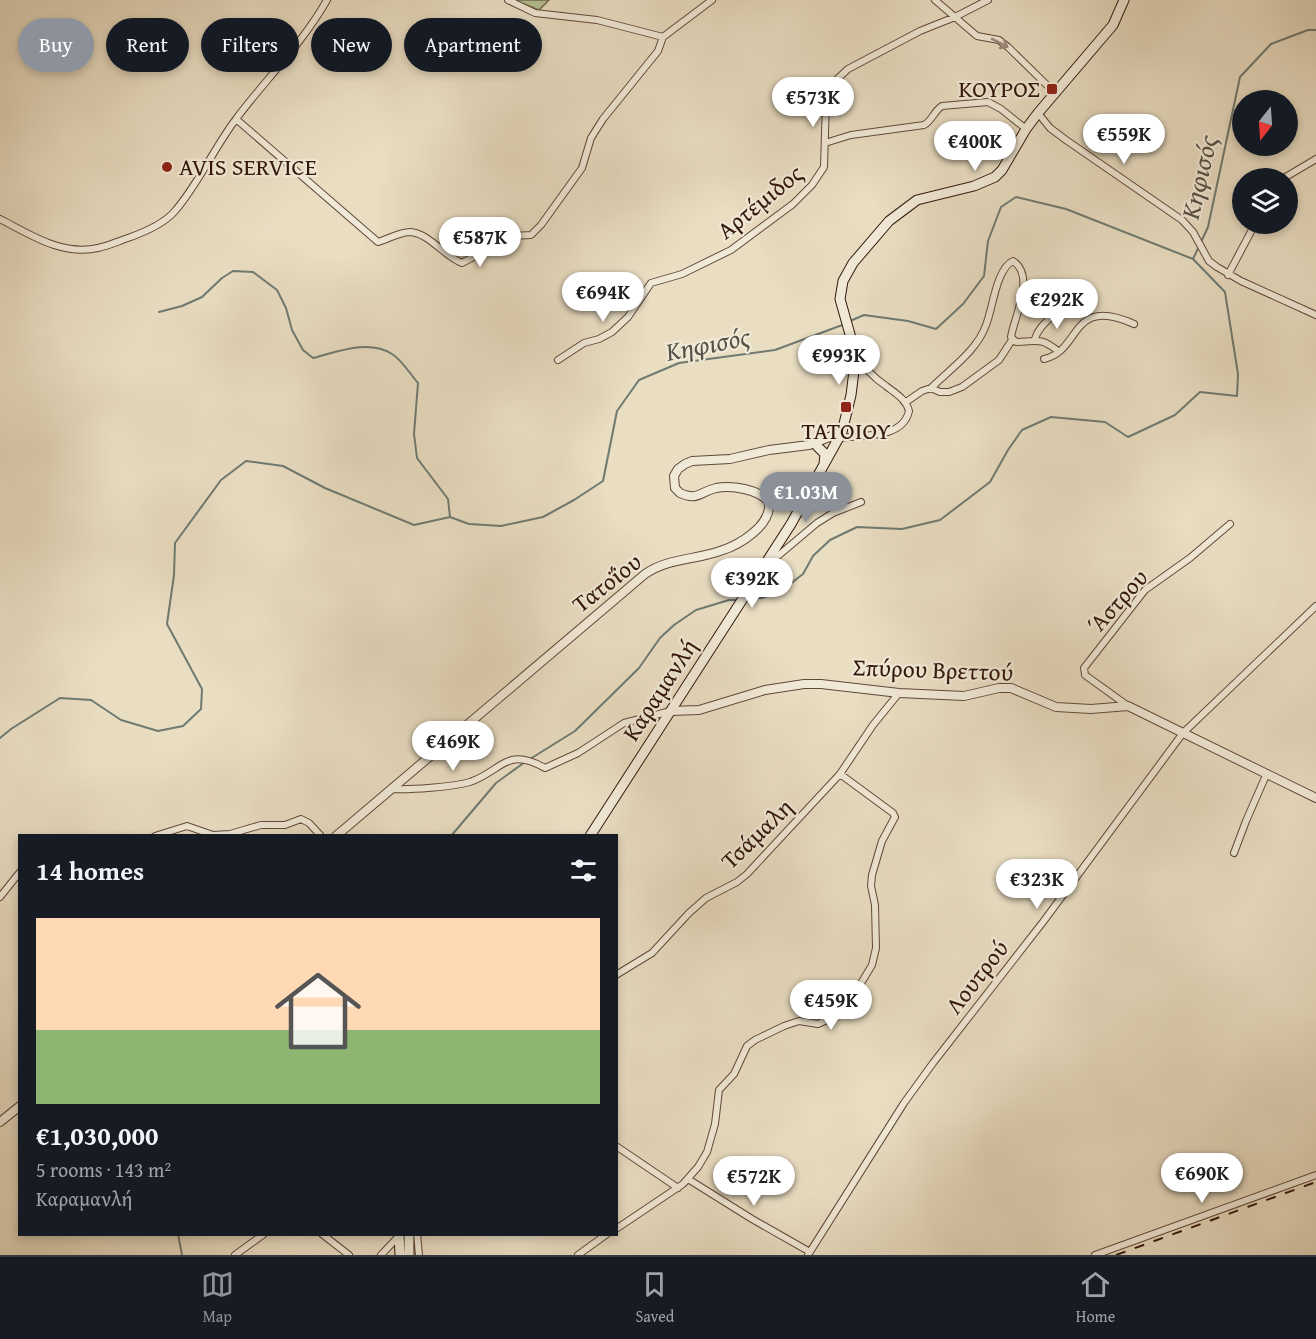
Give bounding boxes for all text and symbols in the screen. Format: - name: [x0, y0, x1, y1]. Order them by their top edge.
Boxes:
- chip: Buy: [18, 18, 94, 72]
- chip: Rent: [106, 18, 189, 72]
- chip: Filters: [201, 18, 299, 72]
- chip: New: [311, 18, 392, 72]
- chip: Apartment: [404, 18, 542, 72]
- one-way arrow: [991, 37, 1009, 49]
- place label: ΚΟΥΡΟΣ: [959, 71, 1040, 106]
- pin: €573K: [771, 77, 855, 128]
- text: €573K: [786, 82, 840, 111]
- marker: ΚΟΥΡΟΣ: [1045, 82, 1059, 96]
- north arrow: [1232, 90, 1298, 156]
- map controls: [1232, 90, 1298, 234]
- pin: €559K: [1082, 114, 1166, 165]
- text: €559K: [1097, 119, 1151, 148]
- pin: €400K: [933, 121, 1017, 172]
- text: €400K: [948, 126, 1002, 155]
- water label: Κηφισός: [1170, 130, 1227, 224]
- place label: AVIS SERVICE: [179, 149, 317, 184]
- street label: Αρτέμιδος: [709, 156, 810, 247]
- marker: AVIS SERVICE: [160, 160, 174, 174]
- button: layers: [1232, 168, 1298, 234]
- pin: €587K: [438, 217, 522, 268]
- text: €587K: [453, 222, 507, 251]
- pin: €694K: [561, 272, 645, 323]
- text: €694K: [576, 277, 630, 306]
- pin: €292K: [1015, 279, 1099, 330]
- text: €292K: [1030, 284, 1084, 313]
- water label: Κηφισός: [661, 316, 754, 371]
- pin: €993K: [797, 335, 881, 386]
- text: €993K: [812, 340, 866, 369]
- marker: ΤΑΤΟΙΟΥ: [839, 400, 853, 414]
- place label: ΤΑΤΟΙΟΥ: [801, 413, 891, 448]
- pin: €1.03M: [757, 472, 855, 523]
- text: €1.03M: [774, 477, 838, 506]
- street label: Τατοΐου: [565, 544, 649, 621]
- pin: €392K: [710, 558, 794, 609]
- street label: Άστρου: [1079, 561, 1156, 641]
- text: €392K: [725, 563, 779, 592]
- street label: Καραμανλή: [613, 632, 706, 748]
- street label: Σπύρου Βρεττού: [852, 649, 1014, 690]
- pin: €469K: [411, 721, 495, 772]
- text: €469K: [426, 726, 480, 755]
- street label: Τσάμαλη: [713, 790, 801, 877]
- text: 14 homes: [36, 851, 144, 890]
- icon: filters: [567, 854, 600, 887]
- pin: €323K: [995, 859, 1079, 910]
- text: €323K: [1010, 864, 1064, 893]
- street label: Λουτρού: [936, 932, 1017, 1021]
- icon: home: [264, 957, 372, 1065]
- pin: €459K: [789, 980, 873, 1031]
- text: €459K: [804, 985, 858, 1014]
- text: €1,030,000: [36, 1116, 158, 1155]
- pin: €690K: [1160, 1153, 1244, 1204]
- text: 5 rooms · 143 m²: [36, 1155, 171, 1184]
- pin: €572K: [712, 1156, 796, 1207]
- text: €690K: [1175, 1158, 1229, 1187]
- text: €572K: [727, 1161, 781, 1190]
- text: Καραμανλή: [36, 1184, 132, 1213]
- tab: Map: [201, 1268, 234, 1328]
- tab: Saved: [635, 1268, 674, 1328]
- tab: Home: [1076, 1268, 1115, 1328]

